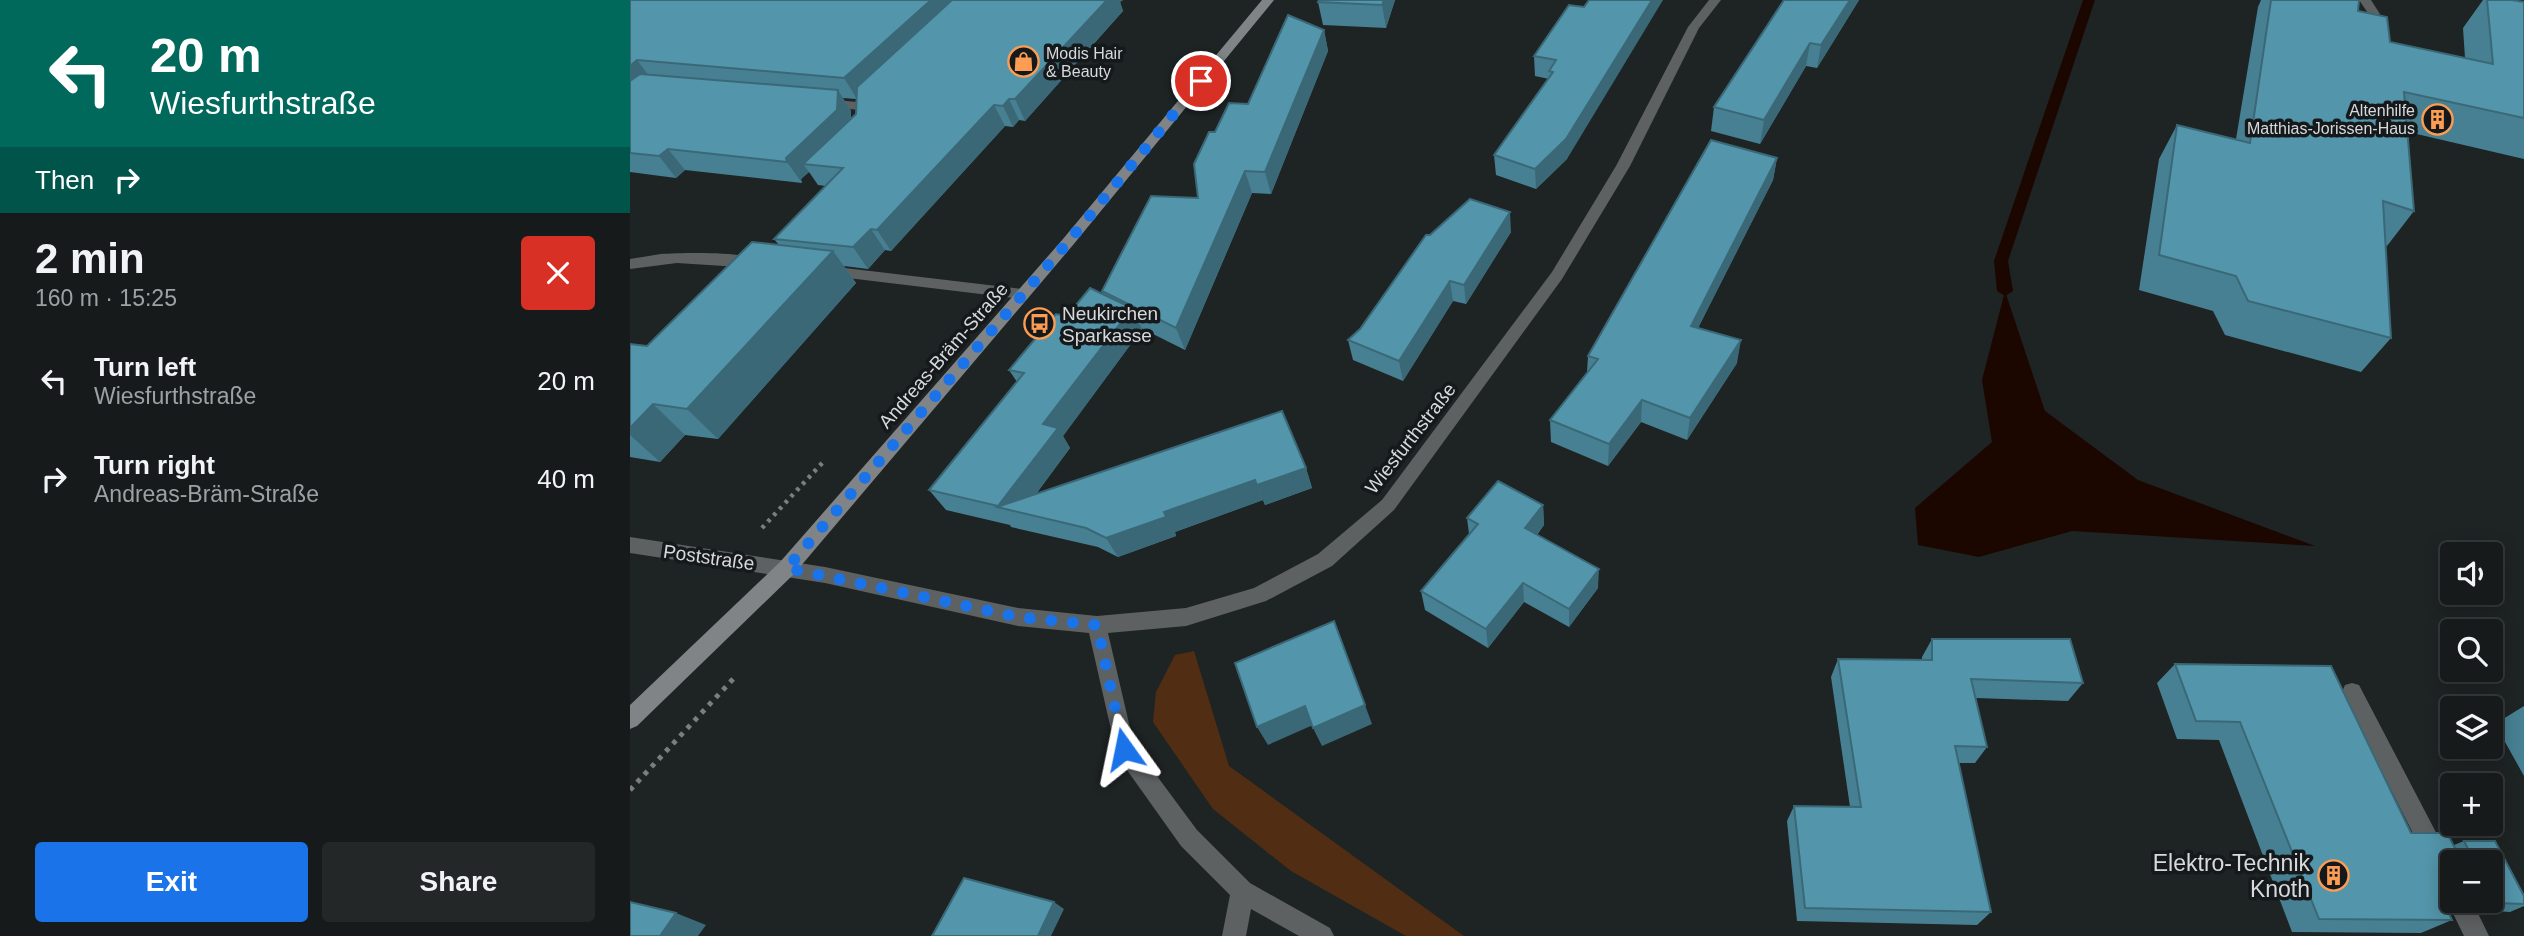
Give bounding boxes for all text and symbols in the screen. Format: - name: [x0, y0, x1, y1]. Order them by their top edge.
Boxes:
- icon: left: [35, 28, 126, 119]
- text: 20 m: [150, 28, 262, 82]
- shop icon: Modis Hair & Beauty: [1006, 45, 1040, 79]
- place label: Modis Hair & Beauty: [1046, 45, 1123, 80]
- pin: [1171, 51, 1231, 111]
- icon: arrive: [1182, 62, 1220, 100]
- text: Wiesfurthstraße: [150, 85, 376, 121]
- place label: Altenhilfe Matthias-Jorissen-Haus: [2247, 102, 2415, 137]
- building icon: Altenhilfe Matthias-Jorissen-Haus: [2421, 102, 2455, 136]
- icon: right: [108, 161, 146, 199]
- text: Then: [35, 165, 94, 195]
- text: 2 min: [35, 235, 145, 282]
- button: close: [521, 236, 595, 310]
- street label: Andreas-Bräm-Straße: [874, 278, 1012, 432]
- text: 160 m · 15:25: [35, 285, 177, 311]
- place label: Neukirchen Sparkasse: [1062, 303, 1158, 346]
- bus stop icon: Neukirchen Sparkasse: [1022, 307, 1056, 341]
- text: Turn left: [94, 352, 196, 382]
- icon: left: [35, 362, 73, 400]
- text: 20 m: [537, 366, 595, 396]
- street label: Wiesfurthstraße: [1361, 379, 1460, 498]
- text: Wiesfurthstraße: [94, 383, 256, 409]
- text: Turn right: [94, 450, 215, 480]
- icon: right: [35, 460, 73, 498]
- text: 40 m: [537, 464, 595, 494]
- text: Andreas-Bräm-Straße: [94, 481, 319, 507]
- street label: Poststraße: [662, 541, 756, 574]
- map controls: [2440, 542, 2503, 913]
- button: sound: [2440, 542, 2503, 605]
- button: search: [2440, 619, 2503, 682]
- button: layers: [2440, 696, 2503, 759]
- position arrow: [1087, 712, 1161, 786]
- button: +: [2440, 773, 2503, 836]
- button: Exit: [35, 842, 308, 922]
- button: Share: [322, 842, 595, 922]
- place label: Elektro-Technik Knoth: [2153, 850, 2310, 902]
- button: −: [2440, 850, 2503, 913]
- building icon: Elektro-Technik Knoth: [2316, 859, 2350, 893]

